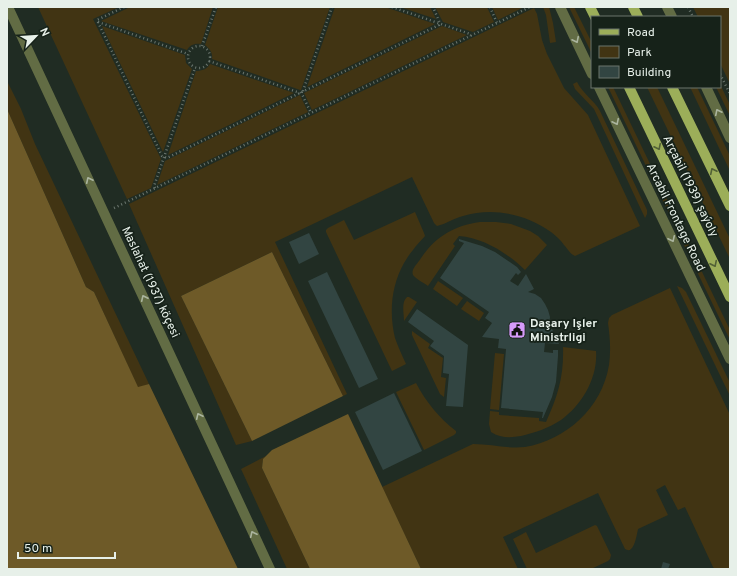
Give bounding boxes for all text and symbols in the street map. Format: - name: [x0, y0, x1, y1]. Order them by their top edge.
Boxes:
- north arrow: [16, 16, 56, 56]
- legend: [591, 16, 721, 88]
- text: Road: [627, 25, 655, 41]
- text: N: [36, 26, 52, 39]
- one-way arrow: [571, 36, 579, 44]
- text: Park: [627, 45, 652, 61]
- text: Building: [627, 65, 671, 81]
- one-way arrow: [715, 109, 723, 117]
- one-way arrow: [611, 118, 619, 125]
- street label: Arçabil (1939) şaýoly: [659, 133, 722, 240]
- one-way arrow: [653, 143, 661, 151]
- street label: Arcabil Frontage Road: [642, 161, 708, 274]
- one-way arrow: [710, 167, 718, 175]
- one-way arrow: [85, 177, 93, 184]
- street label: Maslahat (1937) köçesi: [117, 224, 183, 341]
- one-way arrow: [667, 235, 675, 242]
- one-way arrow: [709, 260, 717, 268]
- one-way arrow: [140, 295, 148, 302]
- place label: Daşary Işler Ministrligi: [530, 316, 597, 346]
- public building icon: Daşary Işler Ministrligi: [507, 320, 527, 340]
- one-way arrow: [196, 412, 204, 420]
- one-way arrow: [250, 530, 258, 537]
- scale bar: [18, 534, 115, 560]
- text: 50 m: [24, 541, 52, 557]

